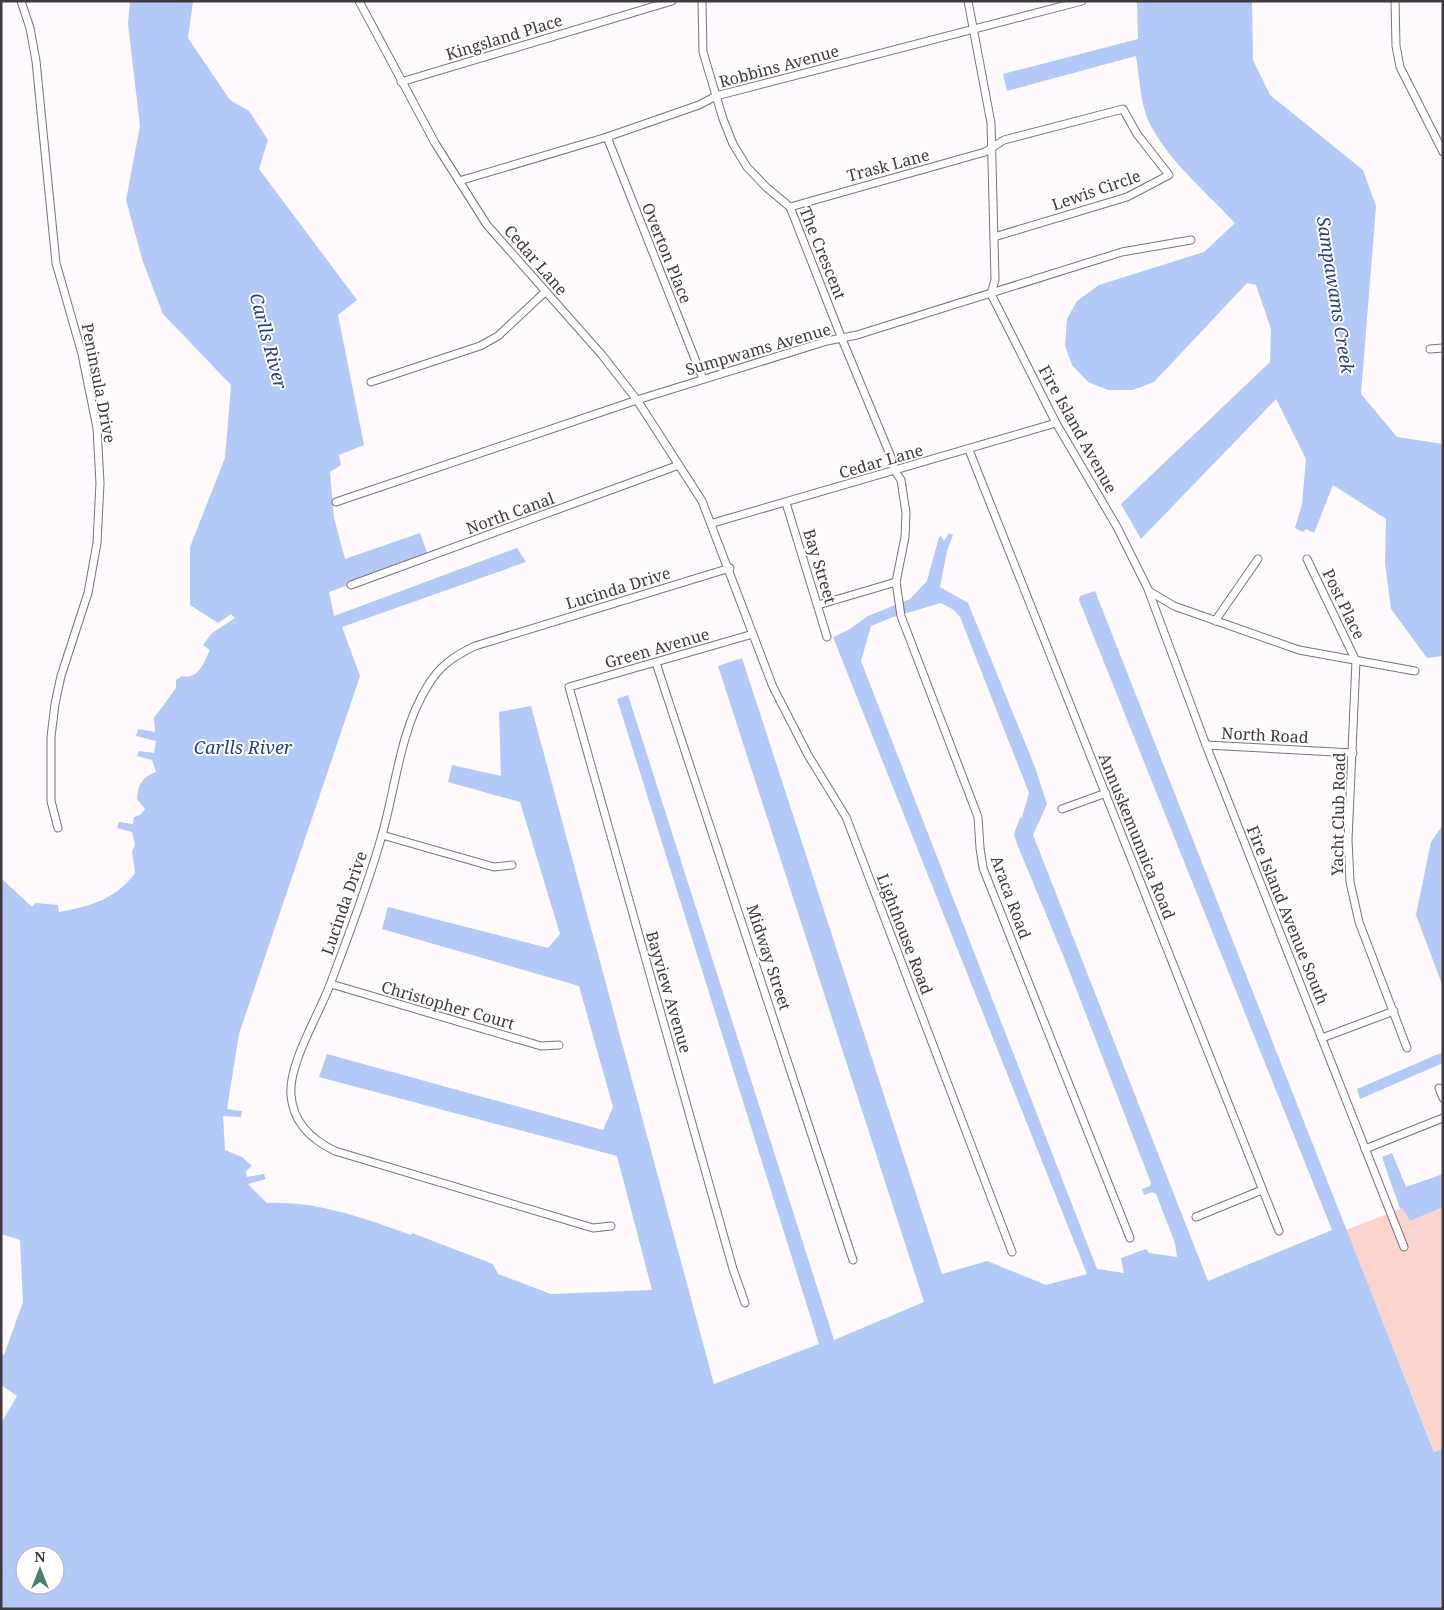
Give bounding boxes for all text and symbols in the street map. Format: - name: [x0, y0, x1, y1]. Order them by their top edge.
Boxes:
- street label: Kingsland Place: [443, 9, 565, 65]
- street label: Robbins Avenue: [717, 39, 841, 93]
- street label: Trask Lane: [844, 143, 932, 187]
- street label: Lewis Circle: [1049, 165, 1143, 215]
- street label: Overton Place: [637, 199, 697, 307]
- street label: The Crescent: [794, 203, 852, 303]
- water label: Sampawams Creek: [1312, 215, 1360, 376]
- street label: Cedar Lane: [499, 220, 573, 300]
- water label: Carlls River: [245, 290, 293, 392]
- street label: Sumpwams Avenue: [683, 318, 833, 380]
- street label: Peninsula Drive: [77, 321, 121, 445]
- street label: Fire Island Avenue: [1034, 361, 1122, 497]
- street label: Cedar Lane: [836, 438, 926, 484]
- street label: North Canal: [463, 487, 557, 539]
- street label: Bay Street: [798, 526, 842, 606]
- street label: Lucinda Drive: [563, 562, 673, 614]
- street label: Post Place: [1317, 565, 1371, 643]
- street label: Green Avenue: [602, 623, 712, 673]
- street label: North Road: [1221, 722, 1309, 748]
- water label: Carlls River: [194, 735, 293, 759]
- street label: Annuskemunnica Road: [1094, 750, 1181, 923]
- street label: Yacht Club Road: [1326, 752, 1350, 877]
- street label: Fire Island Avenue South: [1242, 822, 1334, 1008]
- street label: Lucinda Drive: [316, 848, 372, 958]
- street label: Araca Road: [986, 852, 1036, 942]
- street label: Lighthouse Road: [872, 871, 938, 998]
- street label: Midway Street: [742, 901, 797, 1013]
- street label: Bayview Avenue: [641, 928, 697, 1056]
- street label: Christopher Court: [379, 975, 517, 1035]
- north arrow: [15, 1545, 65, 1595]
- text: N: [34, 1547, 46, 1566]

